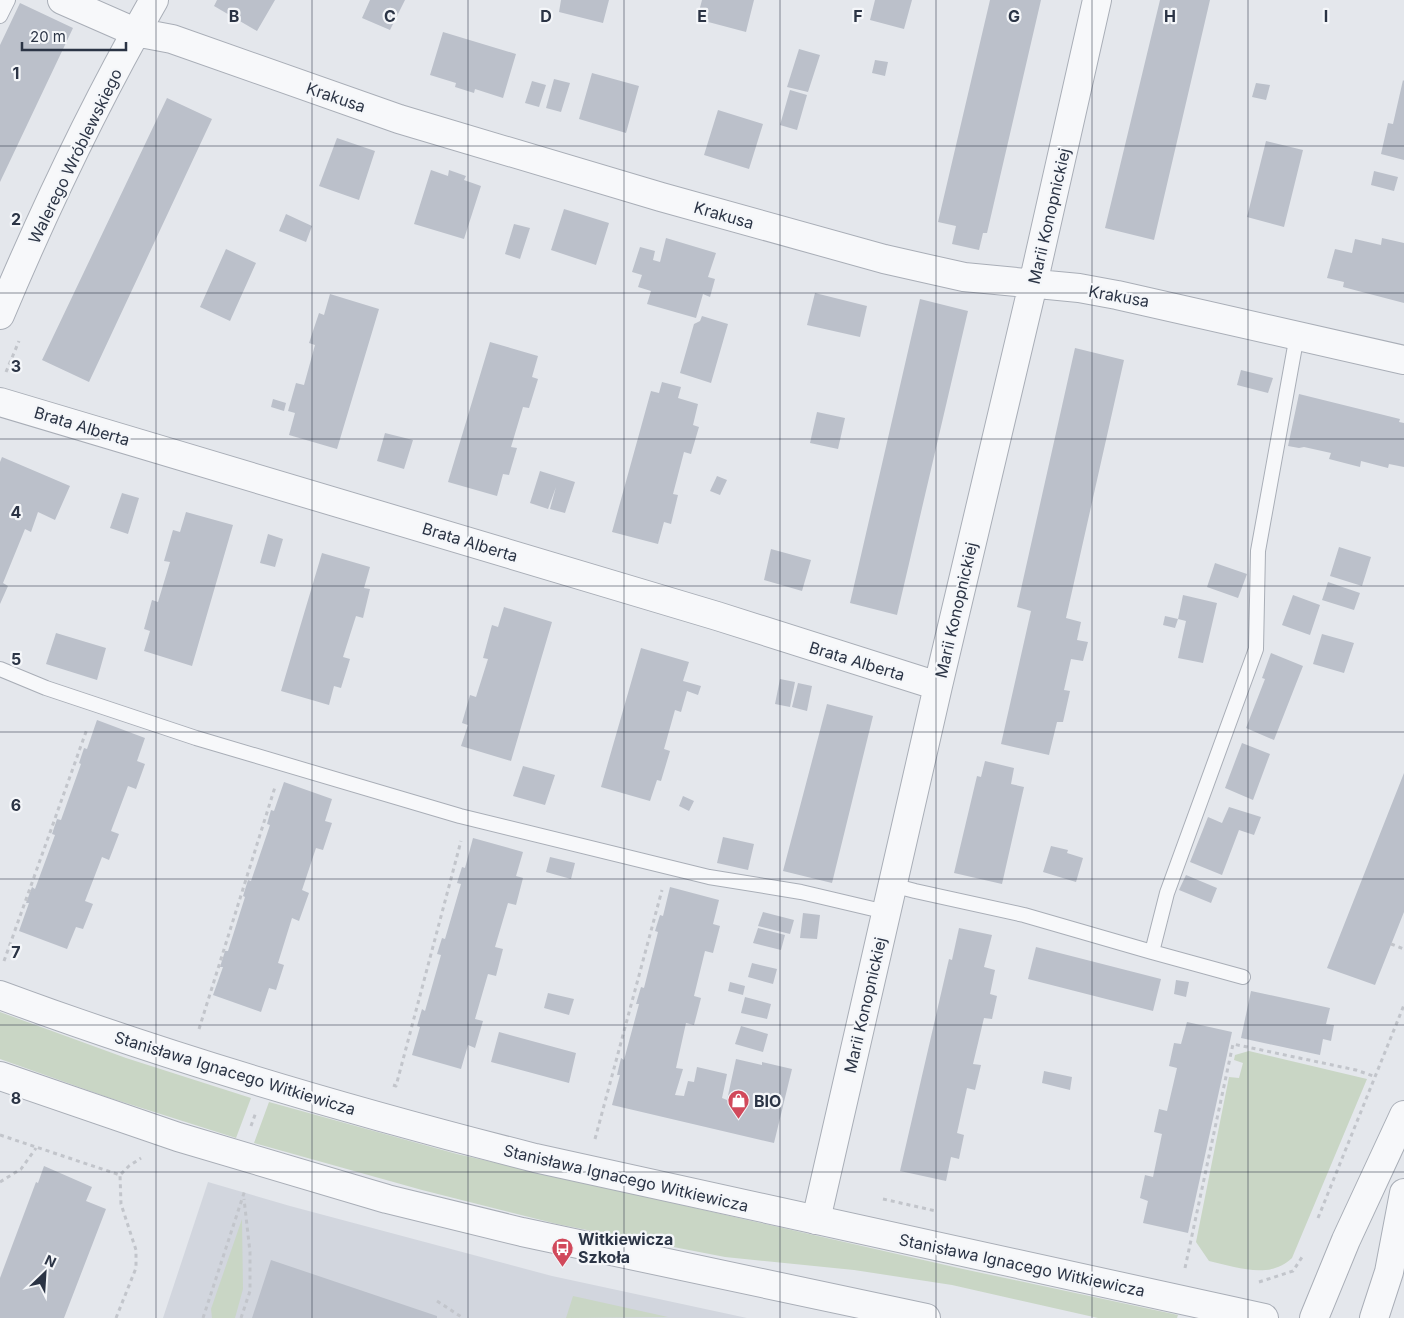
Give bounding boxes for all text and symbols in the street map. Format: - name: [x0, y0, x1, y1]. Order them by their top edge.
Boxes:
- text: B: [229, 6, 239, 26]
- text: C: [384, 6, 396, 26]
- text: D: [540, 6, 552, 26]
- text: E: [697, 6, 707, 26]
- text: F: [853, 6, 863, 26]
- text: G: [1008, 6, 1020, 26]
- text: H: [1164, 6, 1176, 26]
- text: I: [1324, 6, 1328, 26]
- scale bar: [22, 20, 126, 52]
- text: 20 m: [30, 27, 66, 46]
- text: 1: [13, 63, 19, 83]
- street label: Walerego Wróblewskiego: [24, 65, 126, 247]
- street label: Krakusa: [304, 78, 368, 116]
- street label: Marii Konopnickiej: [1024, 146, 1074, 286]
- street label: Krakusa: [692, 197, 756, 233]
- text: 2: [11, 209, 21, 229]
- street label: Krakusa: [1087, 281, 1151, 311]
- text: 3: [11, 356, 21, 376]
- street label: Brata Alberta: [32, 402, 132, 450]
- text: 4: [11, 502, 22, 522]
- street label: Brata Alberta: [420, 518, 520, 566]
- street label: Marii Konopnickiej: [931, 540, 981, 680]
- street label: Brata Alberta: [807, 637, 907, 685]
- text: 5: [11, 649, 21, 669]
- text: 6: [11, 795, 21, 815]
- street label: Marii Konopnickiej: [840, 935, 890, 1075]
- text: 7: [11, 942, 21, 962]
- street label: Stanisława Ignacego Witkiewicza: [112, 1027, 358, 1119]
- text: 8: [11, 1088, 21, 1108]
- shop icon: BIO: [726, 1089, 750, 1120]
- place label: BIO: [754, 1091, 781, 1111]
- street label: Stanisława Ignacego Witkiewicza: [501, 1140, 751, 1216]
- place label: Witkiewicza Szkoła: [578, 1229, 673, 1267]
- street label: Stanisława Ignacego Witkiewicza: [897, 1229, 1147, 1301]
- bus stop icon: Witkiewicza Szkoła: [550, 1236, 574, 1267]
- north arrow: [20, 1248, 70, 1298]
- text: N: [42, 1251, 59, 1271]

